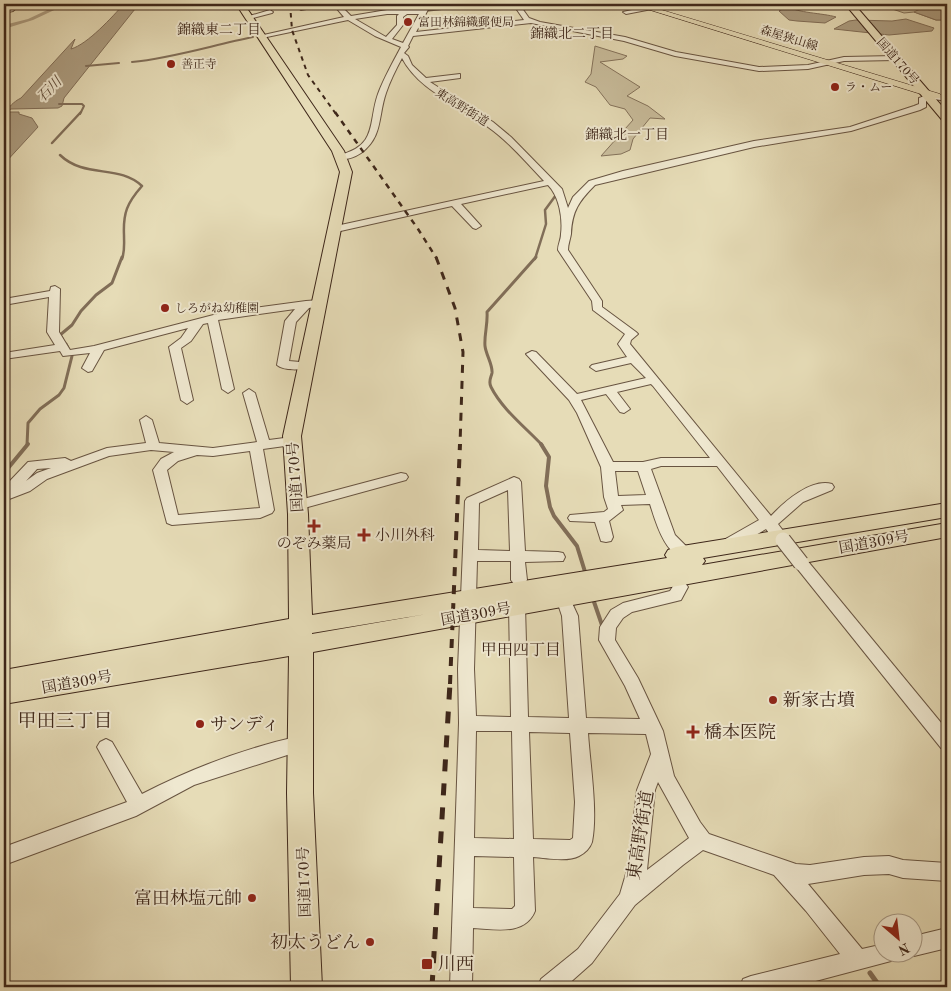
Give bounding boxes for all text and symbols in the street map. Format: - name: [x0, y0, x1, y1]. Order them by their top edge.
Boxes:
- place label: 富田林錦織郵便局: [418, 15, 514, 29]
- marker: 富田林錦織郵便局: [402, 16, 414, 28]
- district label: 錦織東二丁目: [177, 22, 261, 37]
- street label: 森屋狭山線: [758, 23, 820, 53]
- district label: 錦織北二丁目: [530, 26, 614, 41]
- street label: 国道170号: [874, 35, 922, 87]
- place label: 善正寺: [181, 57, 217, 71]
- marker: 善正寺: [165, 58, 177, 70]
- water label: 石川: [34, 73, 66, 105]
- marker: ラ・ムー: [829, 81, 841, 93]
- place label: ラ・ムー: [845, 82, 892, 94]
- street label: 東高野街道: [433, 85, 491, 129]
- district label: 錦織北一丁目: [585, 127, 669, 142]
- place label: しろがね幼稚園: [175, 301, 259, 315]
- marker: しろがね幼稚園: [159, 302, 171, 314]
- street label: 国道170号: [285, 441, 306, 513]
- marker: のぞみ薬局: [308, 520, 320, 532]
- place label: 小川外科: [375, 527, 435, 544]
- marker: 小川外科: [357, 528, 371, 542]
- street label: 国道309号: [838, 528, 911, 557]
- place label: のぞみ薬局: [276, 535, 352, 552]
- street label: 国道309号: [440, 600, 513, 629]
- district label: 甲田四丁目: [481, 642, 561, 659]
- street label: 国道309号: [41, 668, 114, 697]
- place label: 新家古墳: [783, 690, 855, 710]
- marker: 新家古墳: [767, 694, 779, 706]
- district label: 甲田三丁目: [17, 711, 113, 732]
- place label: サンディ: [210, 715, 280, 734]
- marker: サンディ: [194, 718, 206, 730]
- place label: 橋本医院: [704, 722, 776, 742]
- marker: 橋本医院: [686, 725, 700, 739]
- street label: 東高野街道: [623, 789, 657, 881]
- street label: 国道170号: [295, 846, 314, 918]
- place label: 富田林塩元帥: [134, 888, 242, 908]
- marker: 富田林塩元帥: [246, 892, 258, 904]
- north arrow: [874, 914, 924, 964]
- place label: 初太うどん: [270, 932, 360, 952]
- marker: 初太うどん: [364, 936, 376, 948]
- text: N: [895, 940, 912, 957]
- place label: 川西: [438, 955, 474, 974]
- marker: 川西: [420, 957, 434, 971]

